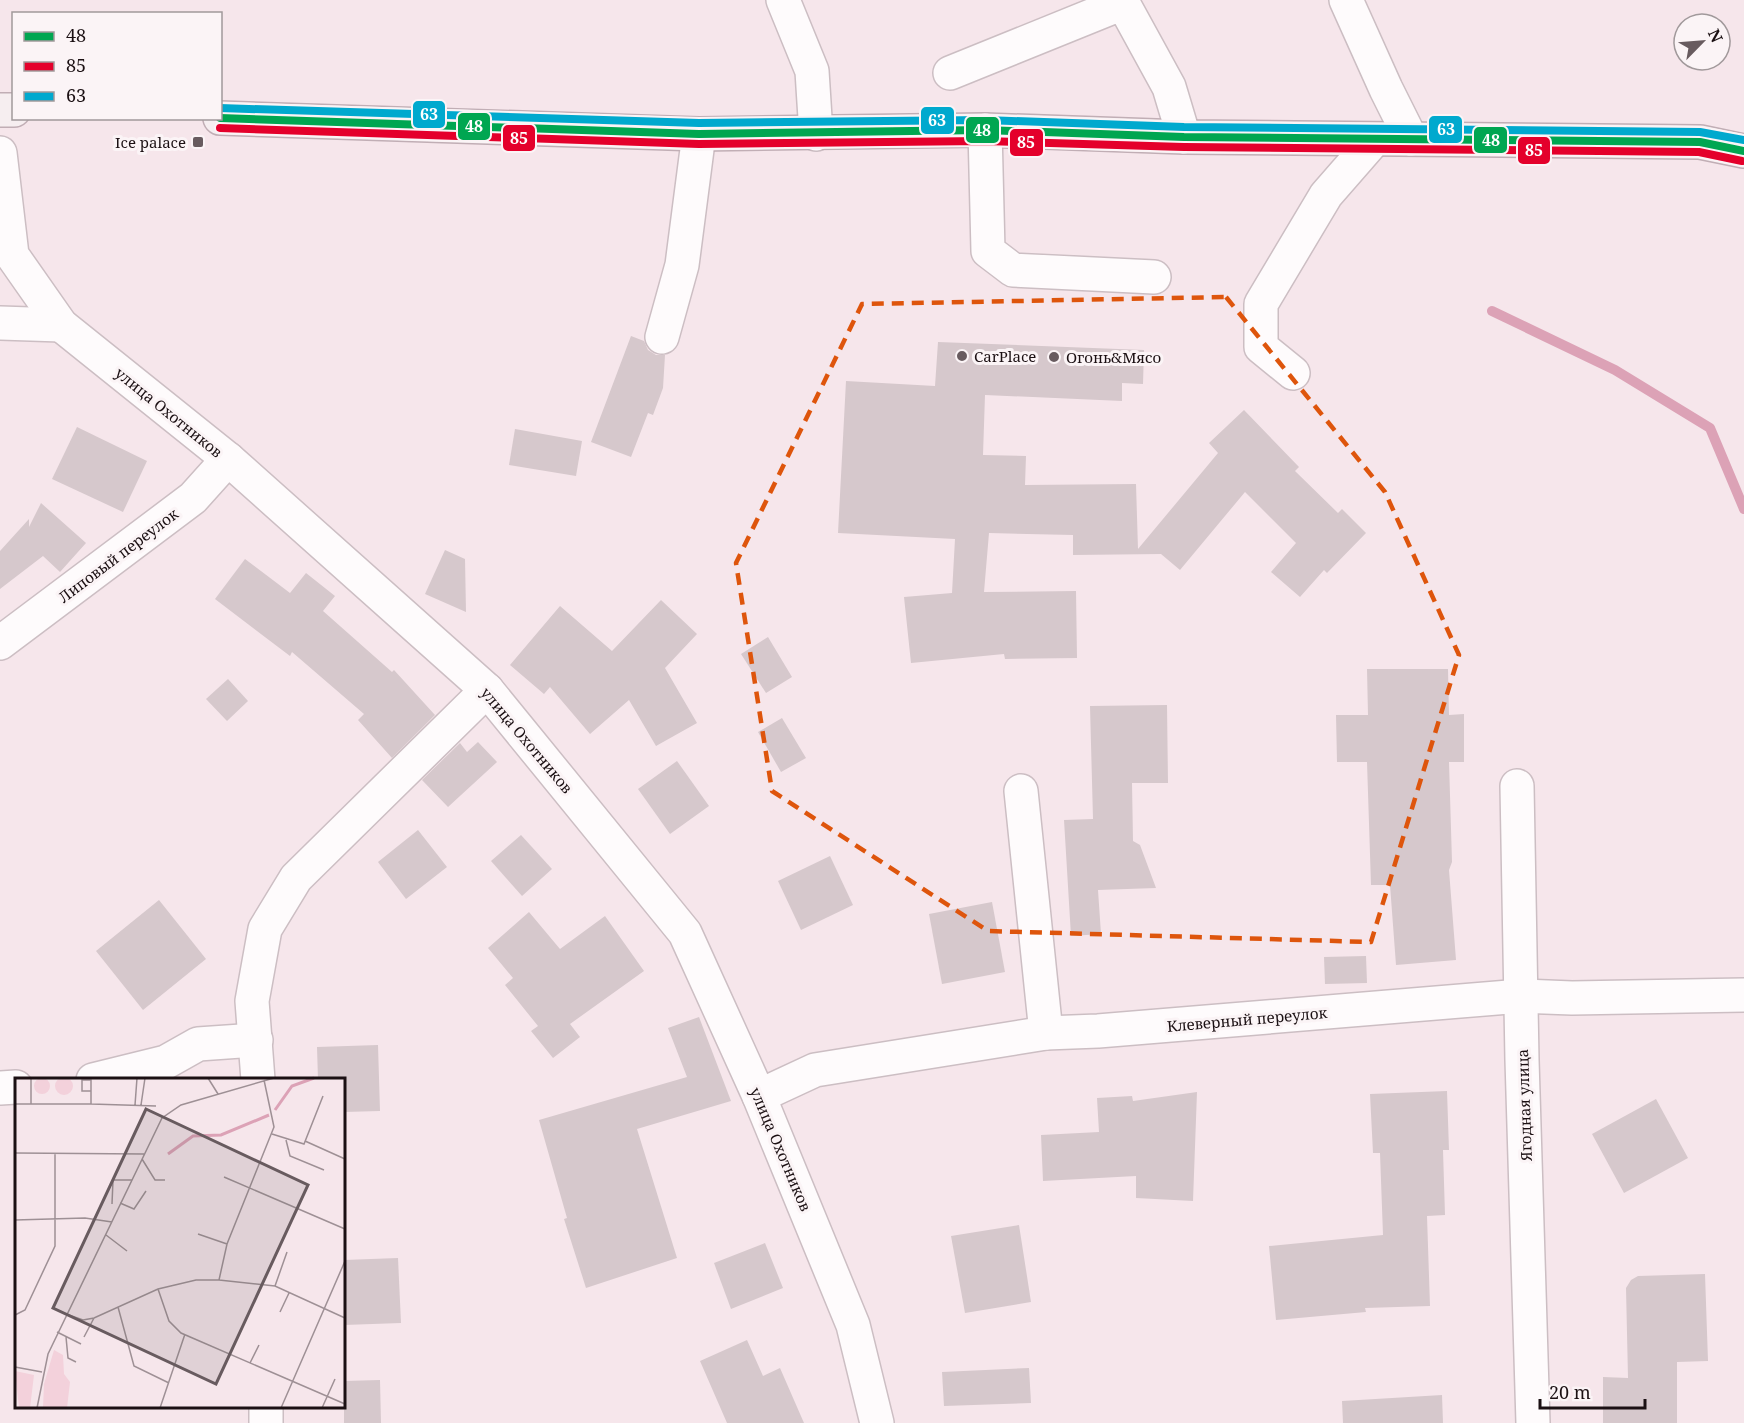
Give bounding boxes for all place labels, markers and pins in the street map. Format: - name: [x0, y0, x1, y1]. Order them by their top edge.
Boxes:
- place label: Ice palace: [115, 132, 186, 152]
- marker: Ice palace: [191, 135, 205, 149]
- place label: CarPlace: [974, 346, 1036, 366]
- place label: Огонь&Мясо: [1066, 347, 1161, 367]
- marker: CarPlace: [955, 349, 969, 363]
- marker: Огонь&Мясо: [1047, 350, 1061, 364]

